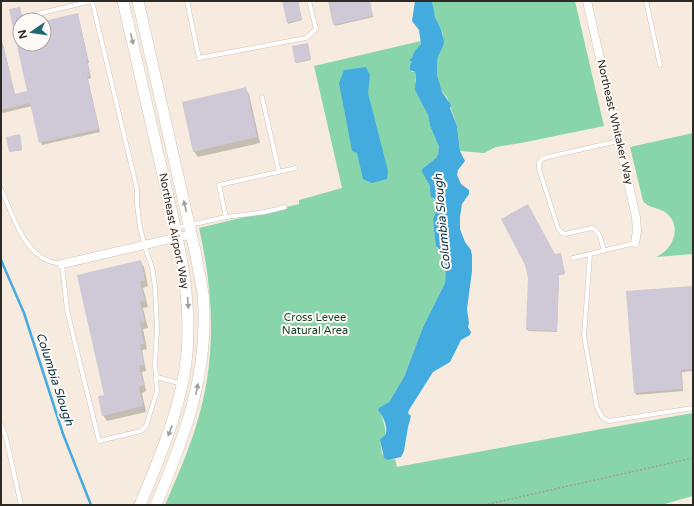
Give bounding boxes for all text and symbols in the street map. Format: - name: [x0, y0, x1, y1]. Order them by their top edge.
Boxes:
- north arrow: [12, 12, 52, 52]
- text: N: [15, 28, 30, 40]
- one-way arrow: [129, 33, 135, 45]
- street label: Northeast Whitaker Way: [594, 58, 636, 186]
- street label: Northeast Airport Way: [156, 172, 192, 290]
- water label: Columbia Slough: [431, 172, 453, 271]
- one-way arrow: [182, 199, 188, 212]
- one-way arrow: [184, 297, 191, 309]
- park label: Cross Levee Natural Area: [282, 311, 348, 337]
- water label: Columbia Slough: [33, 331, 77, 428]
- one-way arrow: [194, 383, 200, 395]
- one-way arrow: [166, 425, 172, 437]

